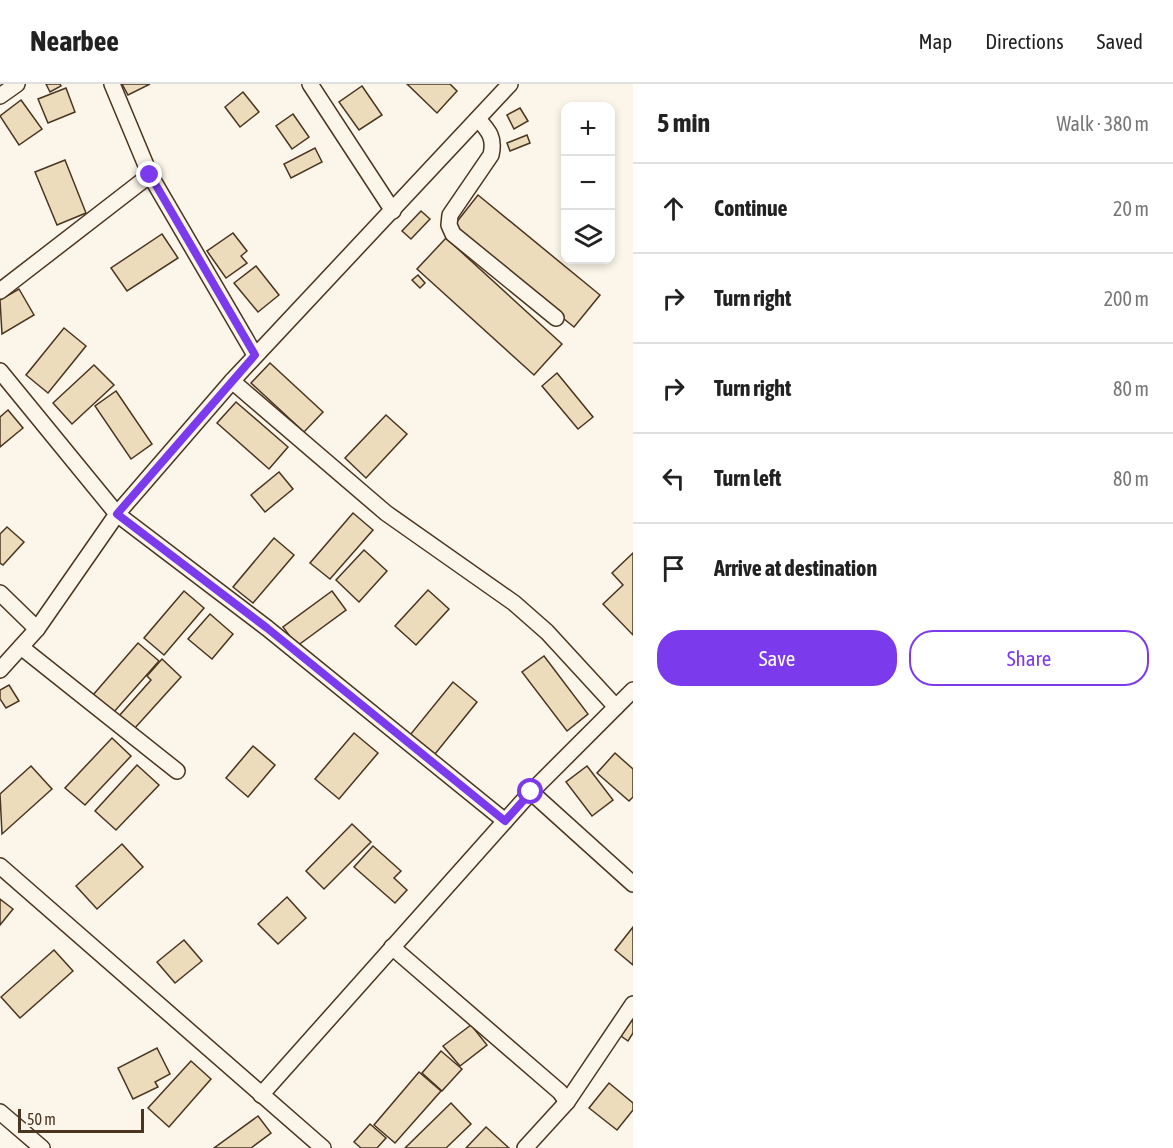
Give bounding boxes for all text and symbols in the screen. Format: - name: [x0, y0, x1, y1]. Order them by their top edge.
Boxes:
- text: Nearbee: [30, 25, 119, 57]
- text: Map: [918, 29, 952, 53]
- text: Directions: [985, 29, 1064, 53]
- text: Saved: [1097, 29, 1143, 53]
- map controls: [561, 102, 615, 264]
- button: +: [561, 102, 615, 156]
- text: 5 min: [657, 108, 710, 138]
- text: Walk · 380 m: [1057, 112, 1149, 135]
- button: −: [561, 156, 615, 210]
- route end: [136, 161, 162, 187]
- icon: ahead: [657, 192, 690, 225]
- text: Continue: [714, 195, 788, 221]
- text: 20 m: [1113, 197, 1149, 220]
- button: layers: [561, 210, 615, 264]
- icon: right: [657, 282, 690, 315]
- text: Turn right: [714, 285, 791, 311]
- text: 200 m: [1104, 287, 1149, 310]
- icon: right: [657, 372, 690, 405]
- text: Turn right: [714, 375, 791, 401]
- text: 80 m: [1113, 377, 1149, 400]
- icon: left: [657, 462, 690, 495]
- text: Turn left: [714, 465, 781, 491]
- text: 80 m: [1113, 467, 1149, 490]
- icon: arrive: [657, 552, 690, 585]
- text: Arrive at destination: [714, 555, 877, 581]
- button: Save: [657, 630, 897, 686]
- button: Share: [909, 630, 1149, 686]
- route start: [517, 778, 543, 804]
- scale bar: [18, 1106, 144, 1134]
- text: 50 m: [27, 1110, 56, 1128]

